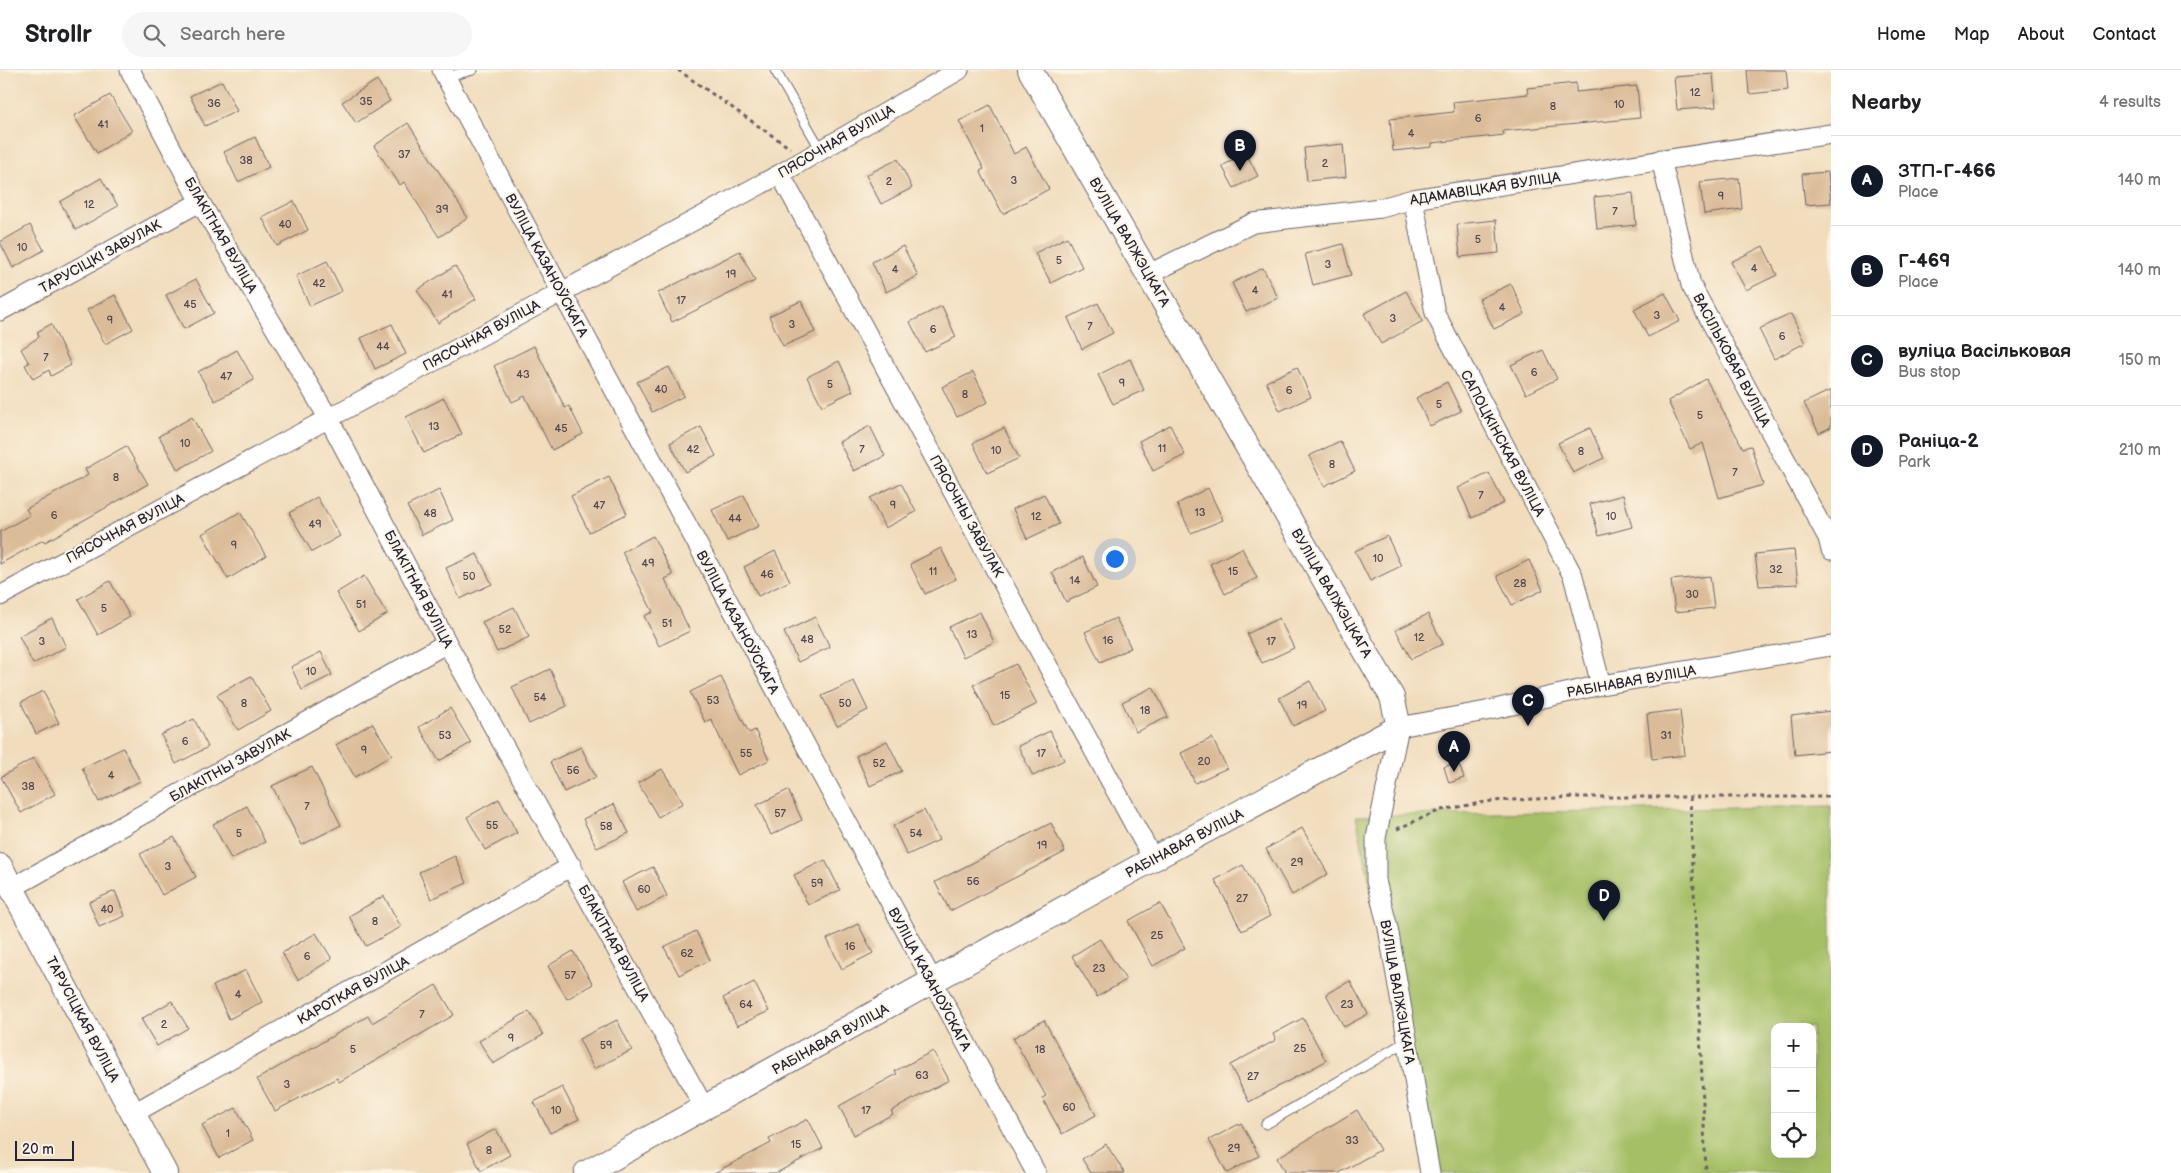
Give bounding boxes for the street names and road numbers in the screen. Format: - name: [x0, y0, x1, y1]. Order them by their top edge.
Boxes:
- street label: ПЯСОЧНАЯ ВУЛІЦА: [775, 101, 898, 182]
- street label: АДАМАВІЦКАЯ ВУЛІЦА: [1408, 168, 1562, 209]
- street label: БЛАКІТНАЯ ВУЛІЦА: [181, 174, 261, 297]
- street label: ВУЛІЦА ВАЛЖЭЦКАГА: [1086, 175, 1174, 310]
- street label: ВУЛІЦА КАЗАНОЎСКАГА: [501, 190, 593, 340]
- street label: ТАРУСІЦКІ ЗАВУЛАК: [36, 215, 165, 297]
- street label: ВАСІЛЬКОВАЯ ВУЛІЦА: [1689, 291, 1774, 430]
- street label: ПЯСОЧНАЯ ВУЛІЦА: [420, 296, 543, 375]
- street label: САПОЦКІНСКАЯ ВУЛІЦА: [1457, 367, 1549, 520]
- street label: ПЯСОЧНЫ ЗАВУЛАК: [926, 452, 1008, 581]
- street label: ПЯСОЧНАЯ ВУЛІЦА: [63, 490, 188, 567]
- street label: ВУЛІЦА ВАЛЖЭЦКАГА: [1288, 526, 1376, 661]
- street label: БЛАКІТНАЯ ВУЛІЦА: [380, 528, 457, 651]
- street label: ВУЛІЦА КАЗАНОЎСКАГА: [692, 547, 784, 697]
- street label: РАБІНАВАЯ ВУЛІЦА: [1565, 662, 1698, 701]
- street label: БЛАКІТНЫ ЗАВУЛАК: [167, 725, 295, 806]
- street label: РАБІНАВАЯ ВУЛІЦА: [1122, 805, 1246, 882]
- street label: БЛАКІТНАЯ ВУЛІЦА: [574, 882, 653, 1005]
- street label: ВУЛІЦА КАЗАНОЎСКАГА: [884, 904, 976, 1054]
- street label: ВУЛІЦА ВАЛЖЭЦКАГА: [1376, 919, 1419, 1066]
- street label: КАРОТКАЯ ВУЛІЦА: [295, 952, 412, 1028]
- street label: ТАРУСІЦКАЯ ВУЛІЦА: [42, 954, 123, 1085]
- street label: РАБІНАВАЯ ВУЛІЦА: [769, 1000, 892, 1079]

